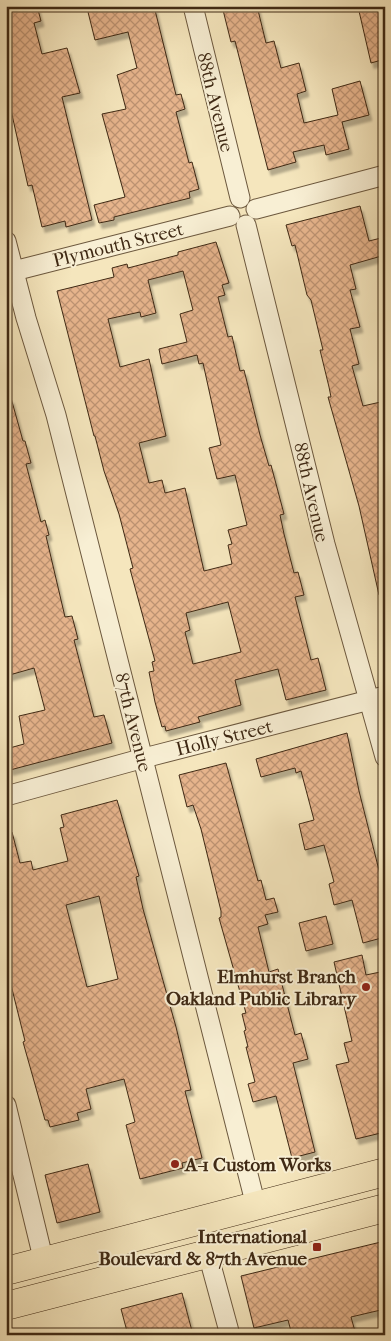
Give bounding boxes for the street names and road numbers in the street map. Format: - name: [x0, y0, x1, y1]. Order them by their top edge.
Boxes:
- street label: 88th Avenue: [192, 50, 238, 154]
- street label: Plymouth Street: [51, 218, 186, 272]
- street label: 88th Avenue: [289, 440, 333, 544]
- street label: 87th Avenue: [110, 670, 156, 774]
- street label: Holly Street: [174, 715, 275, 761]

